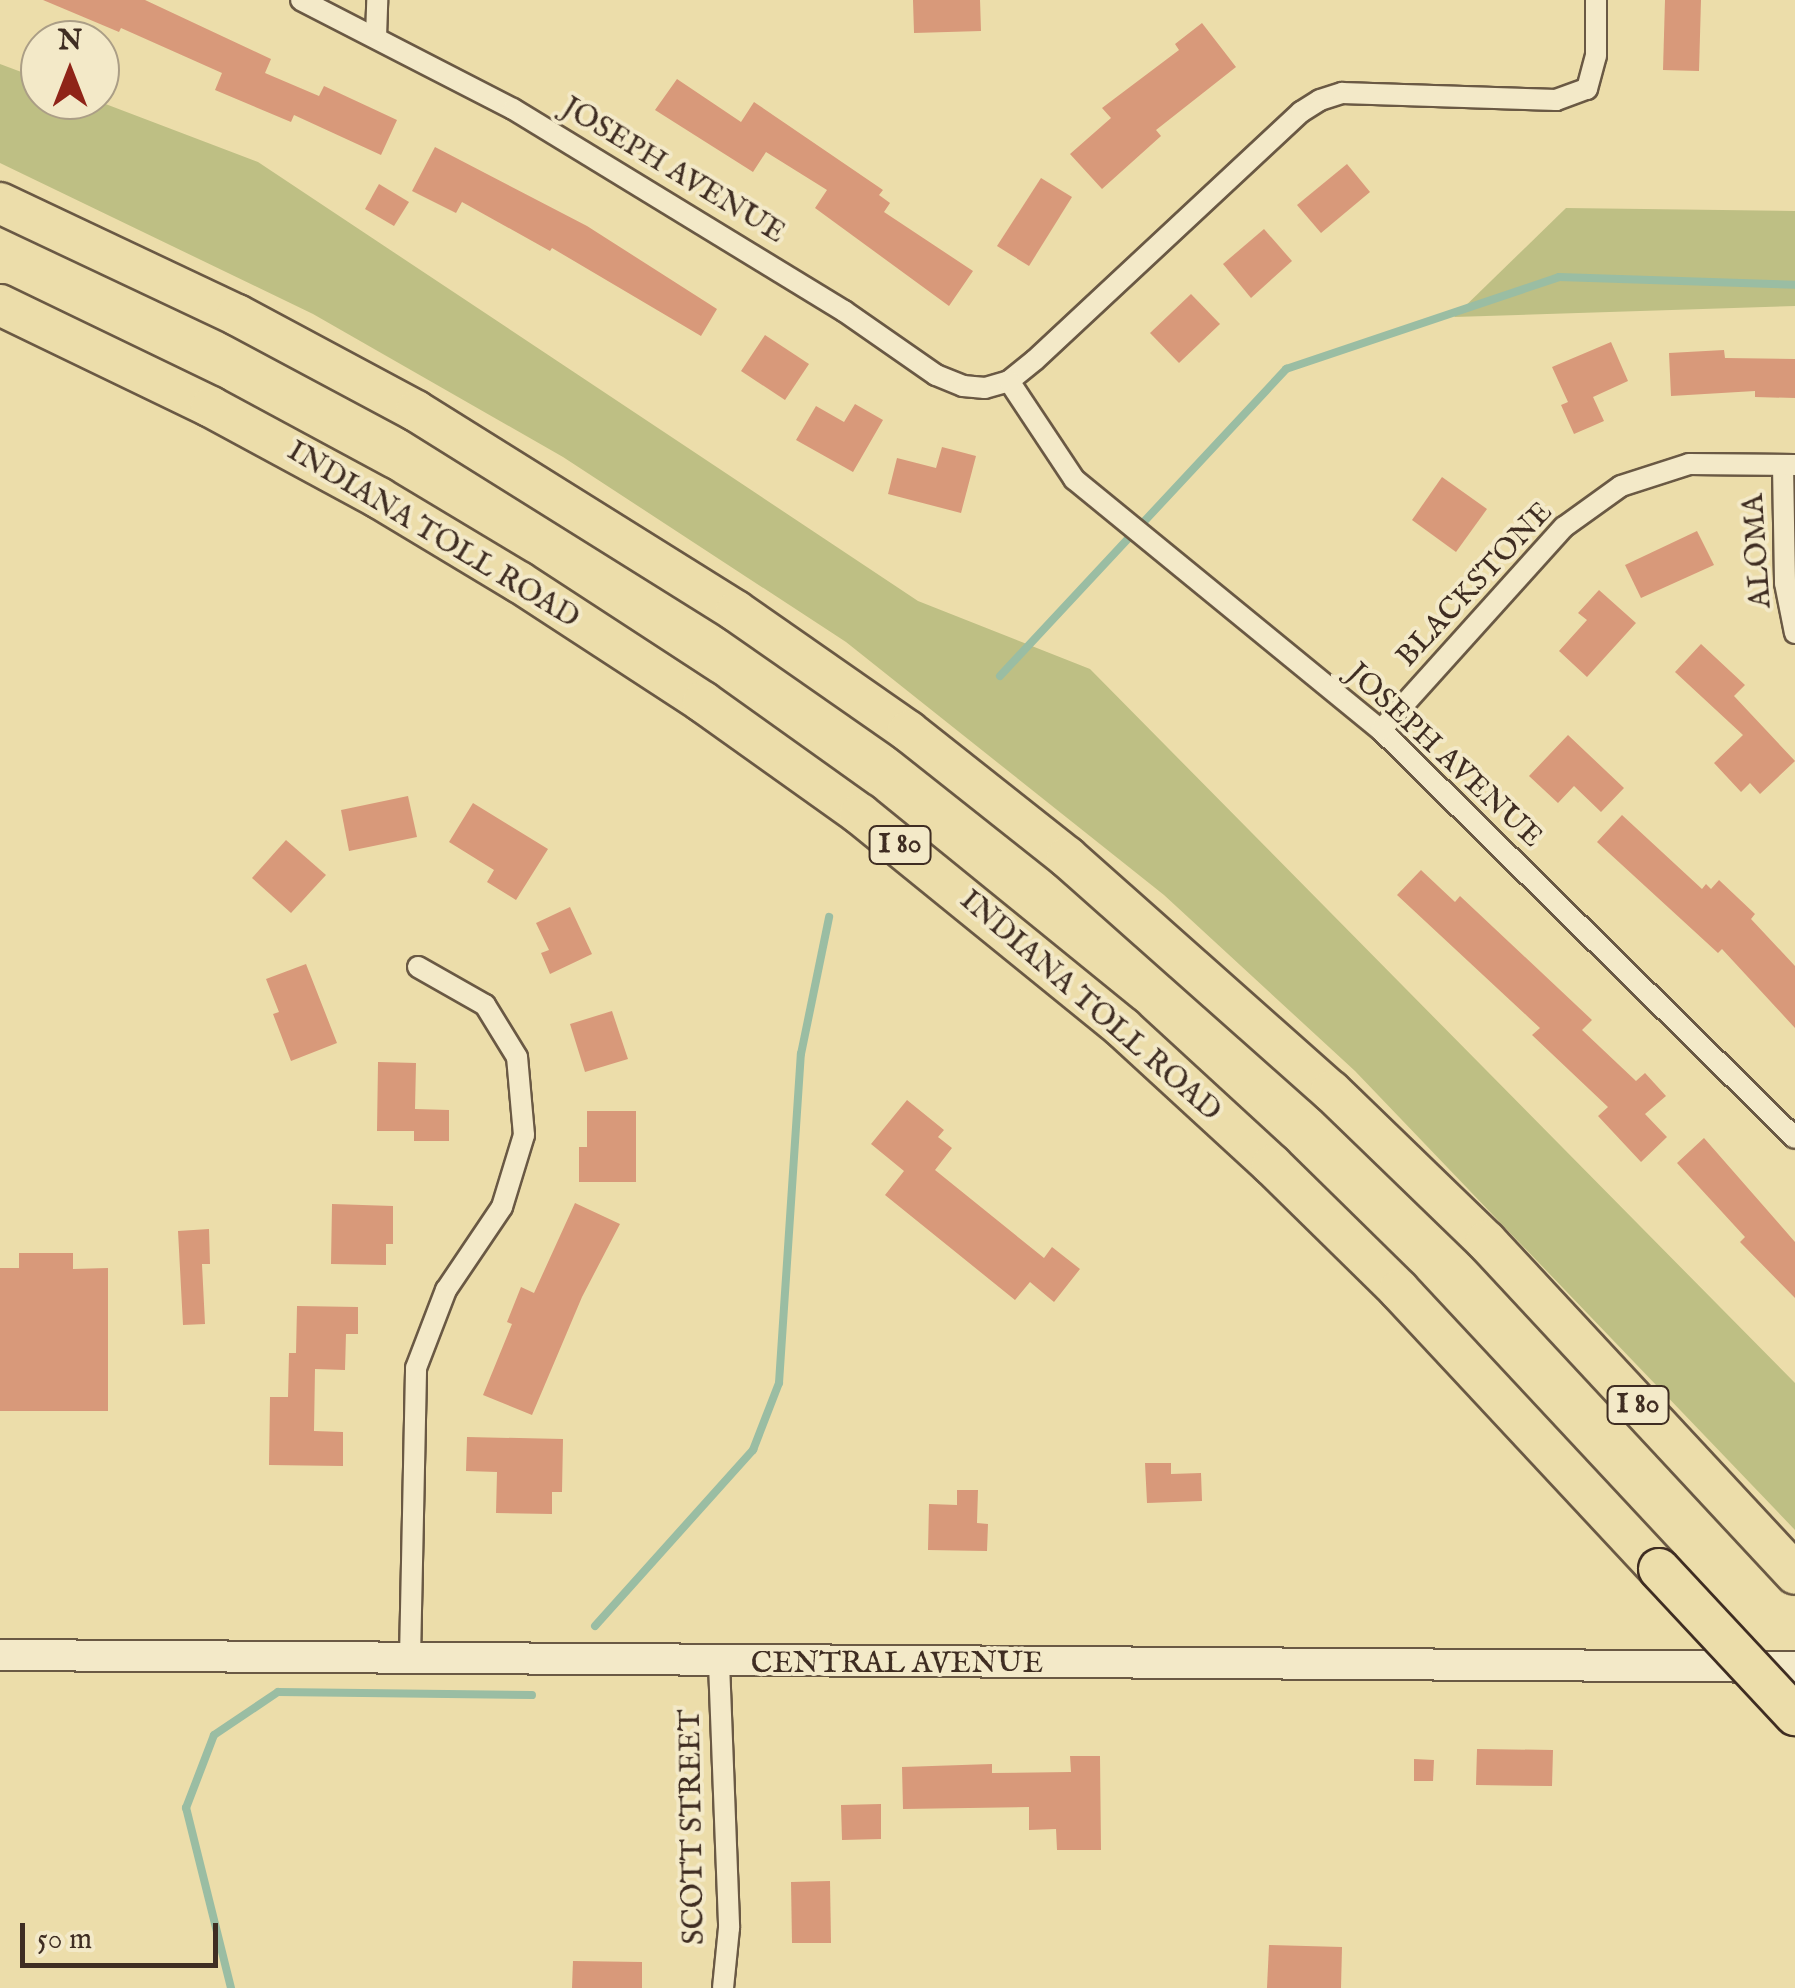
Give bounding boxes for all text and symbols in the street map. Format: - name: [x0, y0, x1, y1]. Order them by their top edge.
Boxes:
- north arrow: [20, 20, 120, 120]
- text: N: [58, 24, 82, 59]
- street label: JOSEPH AVENUE: [555, 90, 791, 252]
- street label: INDIANA TOLL ROAD: [280, 433, 586, 637]
- street label: ALOMA: [1736, 493, 1780, 609]
- street label: BLACKSTONE: [1389, 495, 1561, 675]
- street label: JOSEPH AVENUE: [1339, 656, 1549, 856]
- road number: I 80: [868, 822, 932, 868]
- street label: INDIANA TOLL ROAD: [952, 883, 1228, 1129]
- road number: I 80: [1606, 1382, 1670, 1428]
- street label: CENTRAL AVENUE: [751, 1646, 1043, 1682]
- street label: SCOTT STREET: [673, 1709, 713, 1945]
- scale bar: [25, 1903, 222, 1965]
- text: 50 m: [37, 1921, 92, 1959]

